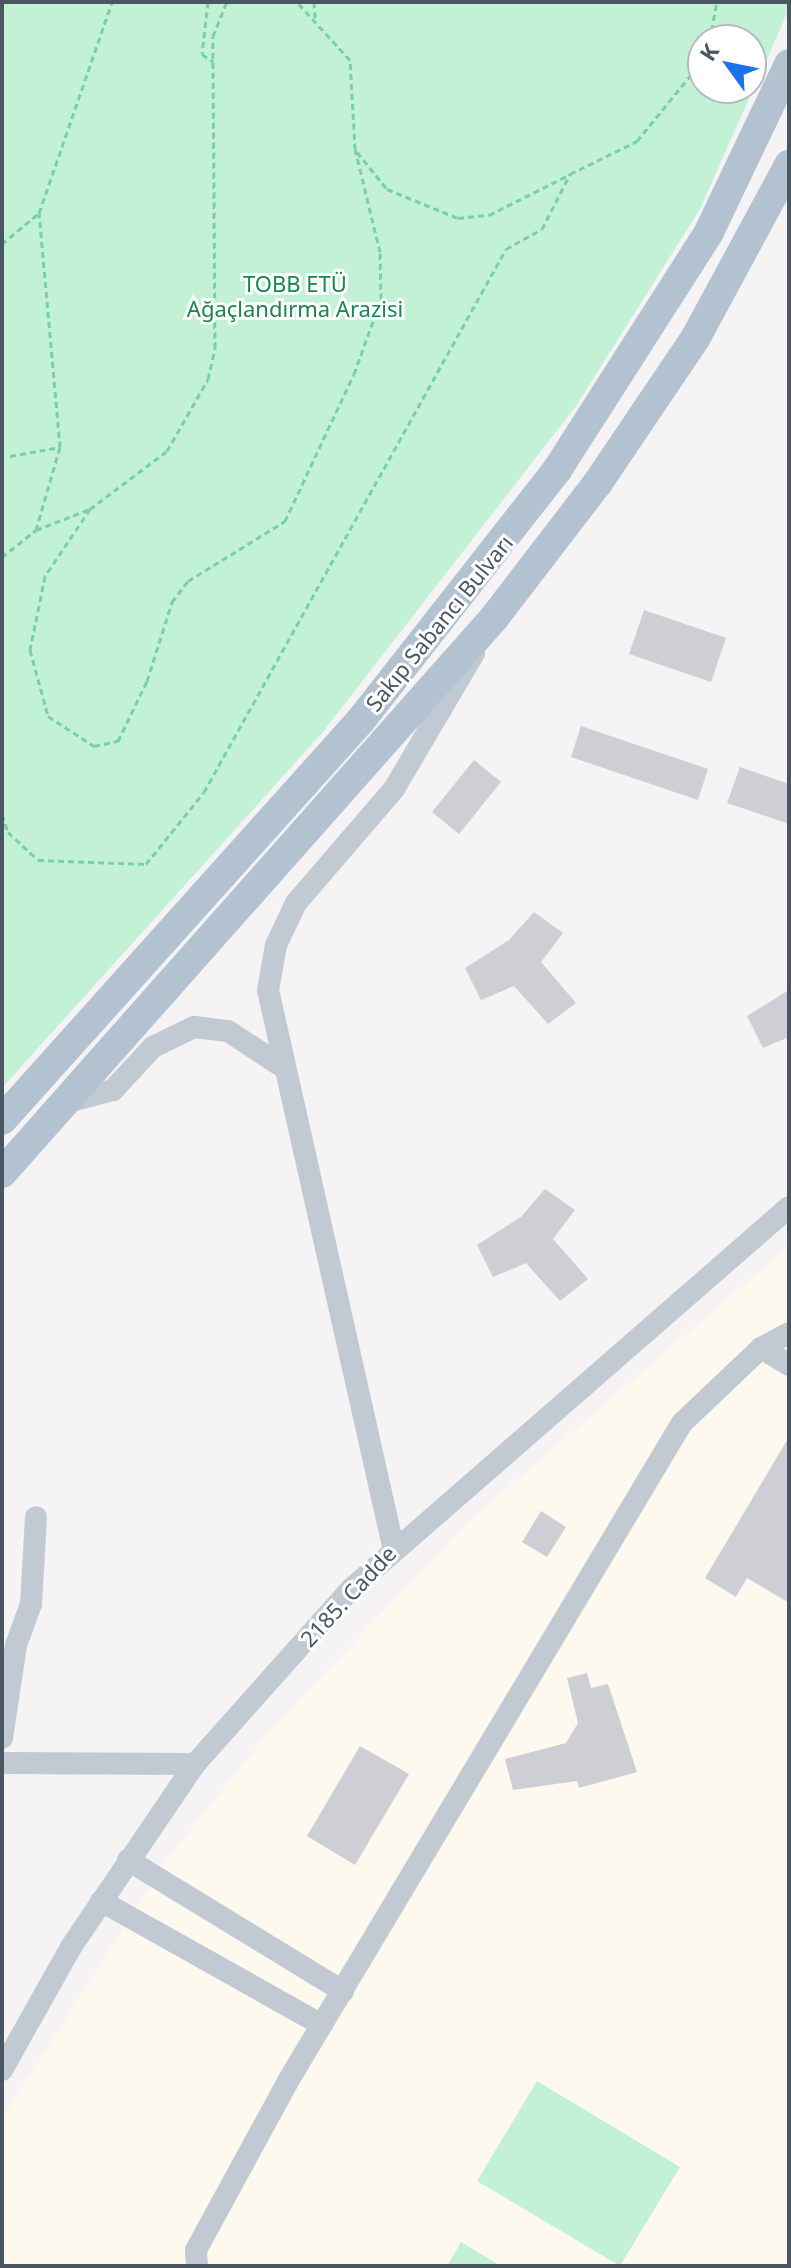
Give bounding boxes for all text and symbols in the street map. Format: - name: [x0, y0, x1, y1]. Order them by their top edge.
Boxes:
- north arrow: [687, 24, 767, 104]
- text: K: [692, 38, 725, 66]
- park label: TOBB ETÜ Ağaçlandırma Arazisi: [187, 270, 403, 322]
- street label: Sakıp Sabancı Bulvarı: [360, 530, 518, 716]
- street label: 2185. Cadde: [295, 1540, 401, 1652]

